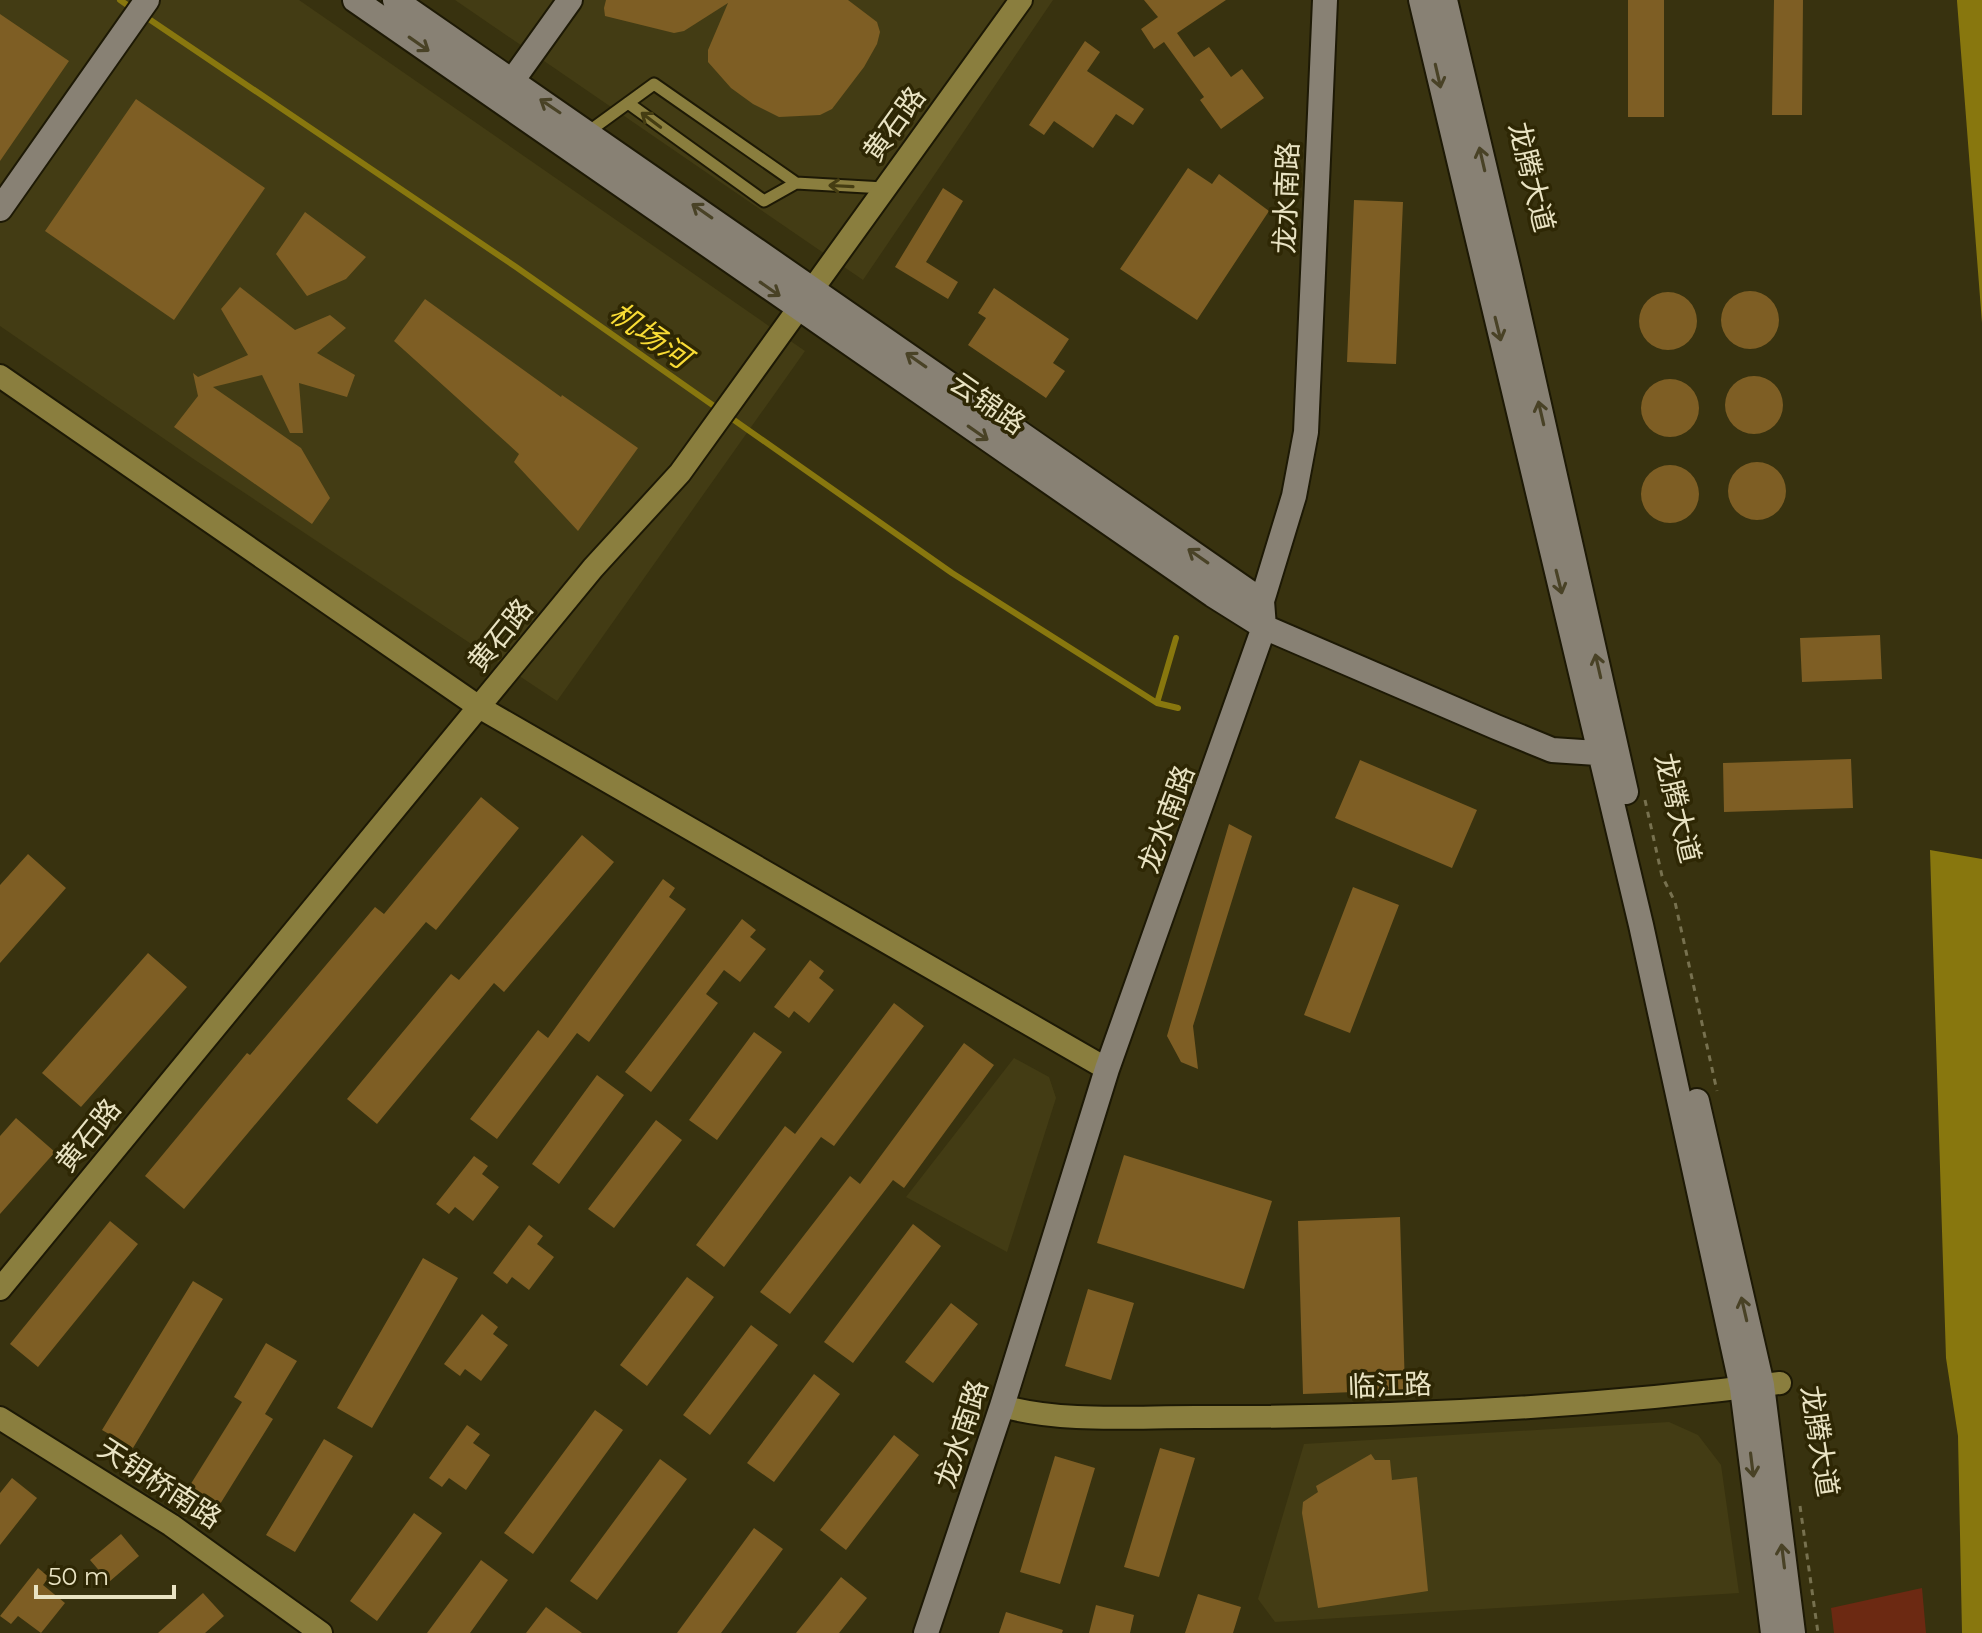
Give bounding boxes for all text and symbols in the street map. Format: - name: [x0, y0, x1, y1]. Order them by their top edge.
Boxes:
- one-way arrow: [408, 36, 430, 52]
- one-way arrow: [1431, 63, 1446, 88]
- street label: 黄石路: [856, 80, 932, 168]
- one-way arrow: [539, 98, 562, 114]
- one-way arrow: [641, 112, 662, 129]
- street label: 龙腾大道: [1502, 119, 1562, 235]
- street label: 龙水南路: [1267, 141, 1305, 255]
- one-way arrow: [1474, 147, 1489, 173]
- one-way arrow: [828, 178, 855, 193]
- one-way arrow: [692, 203, 714, 219]
- one-way arrow: [759, 281, 781, 297]
- water label: 机场河: [603, 294, 702, 379]
- one-way arrow: [1491, 316, 1506, 341]
- one-way arrow: [905, 352, 927, 368]
- street label: 云锦路: [944, 365, 1032, 441]
- one-way arrow: [1533, 400, 1548, 426]
- one-way arrow: [967, 425, 989, 441]
- one-way arrow: [1188, 548, 1210, 564]
- one-way arrow: [1552, 568, 1567, 594]
- street label: 黄石路: [460, 592, 540, 678]
- one-way arrow: [1590, 654, 1605, 680]
- street label: 龙腾大道: [1648, 750, 1708, 866]
- street label: 龙水南路: [1131, 761, 1201, 877]
- street label: 黄石路: [48, 1092, 128, 1178]
- one-way arrow: [1736, 1297, 1751, 1323]
- street label: 临江路: [1347, 1367, 1433, 1403]
- street label: 龙水南路: [928, 1375, 994, 1493]
- street label: 龙腾大道: [1794, 1383, 1846, 1499]
- street label: 天钥桥南路: [92, 1431, 228, 1535]
- one-way arrow: [1745, 1452, 1760, 1477]
- one-way arrow: [1775, 1543, 1790, 1569]
- scale bar: [36, 1549, 174, 1599]
- text: 50 m: [48, 1562, 109, 1591]

